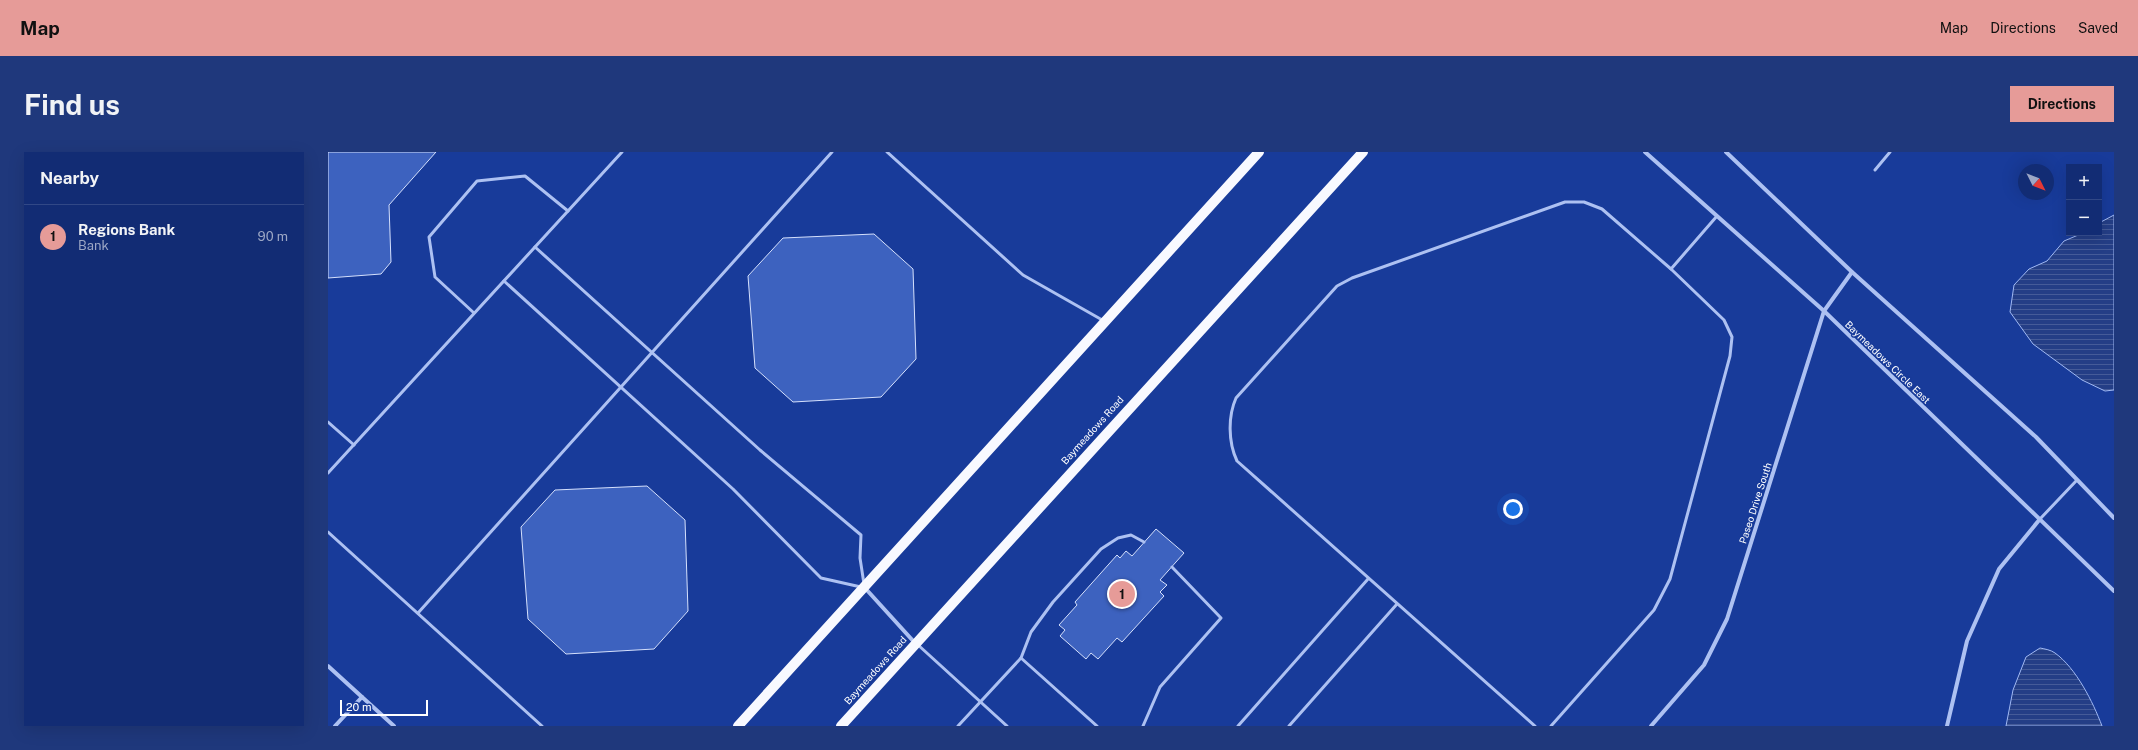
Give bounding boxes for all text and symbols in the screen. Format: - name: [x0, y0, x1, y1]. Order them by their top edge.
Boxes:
- text: Map: [20, 17, 60, 39]
- text: Map: [1940, 20, 1968, 36]
- text: Directions: [1990, 20, 2056, 36]
- text: Saved: [2078, 20, 2118, 36]
- button: Directions: [2010, 86, 2114, 122]
- text: Find us: [24, 88, 120, 121]
- north arrow: [2018, 164, 2054, 200]
- map controls: [2066, 164, 2102, 236]
- button: +: [2066, 164, 2102, 200]
- text: Nearby: [40, 168, 99, 188]
- button: −: [2066, 200, 2102, 236]
- text: Regions Bank: [78, 221, 175, 238]
- text: 1: [50, 229, 56, 244]
- text: 90 m: [258, 229, 288, 244]
- text: Bank: [78, 238, 109, 253]
- street label: Baymeadows Circle East: [1843, 318, 1933, 406]
- street label: Baymeadows Road: [1058, 393, 1126, 467]
- street label: Paseo Drive South: [1736, 461, 1774, 545]
- your location: [1503, 499, 1523, 519]
- pin: 1: [1109, 579, 1135, 609]
- street label: Baymeadows Road: [841, 633, 909, 707]
- scale bar: [340, 698, 428, 717]
- text: 20 m: [346, 701, 371, 713]

